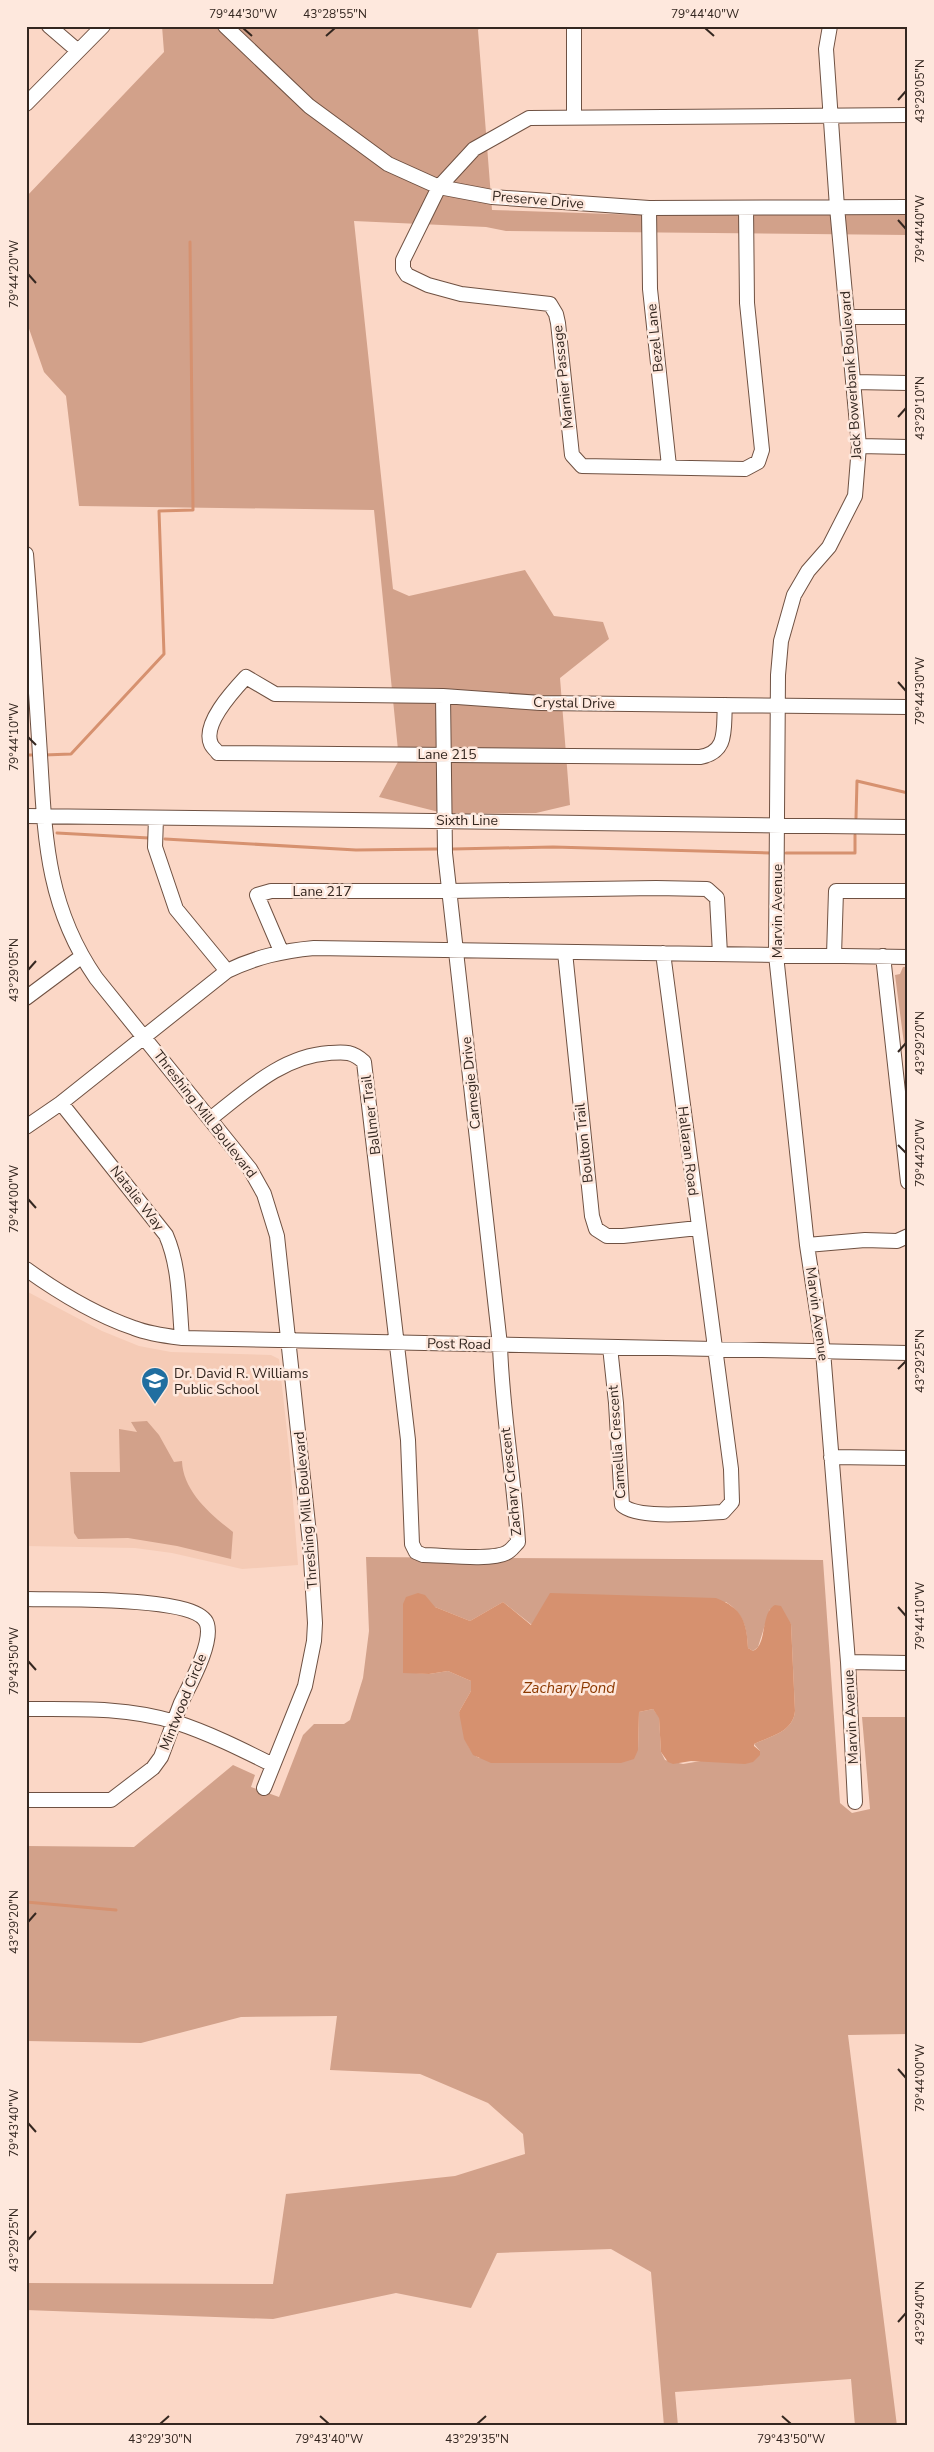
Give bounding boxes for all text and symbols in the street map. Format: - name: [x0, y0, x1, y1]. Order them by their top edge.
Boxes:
- text: 79°44'30"W: [209, 6, 277, 22]
- text: 43°28'55"N: [303, 6, 367, 22]
- text: 79°44'40"W: [671, 6, 739, 22]
- text: 43°29'05"N: [912, 59, 928, 123]
- street label: Preserve Drive: [491, 187, 585, 213]
- text: 79°44'40"W: [912, 195, 928, 263]
- text: 79°44'20"W: [6, 240, 22, 308]
- street label: Jack Bowerbank Boulevard: [836, 290, 866, 461]
- street label: Bezel Lane: [642, 303, 668, 373]
- street label: Marnier Passage: [548, 324, 578, 430]
- text: 43°29'10"N: [912, 376, 928, 440]
- text: 79°44'30"W: [912, 657, 928, 725]
- street label: Crystal Drive: [533, 693, 615, 713]
- text: 79°44'10"W: [6, 703, 22, 771]
- street label: Lane 215: [417, 745, 477, 764]
- street label: Sixth Line: [436, 811, 498, 830]
- street label: Marvin Avenue: [768, 864, 787, 958]
- street label: Lane 217: [292, 882, 352, 901]
- text: 43°29'05"N: [6, 938, 22, 1002]
- text: 43°29'20"N: [912, 1011, 928, 1075]
- street label: Carnegie Drive: [457, 1036, 485, 1130]
- street label: Threshing Mill Boulevard: [149, 1046, 261, 1182]
- street label: Ballmer Trail: [357, 1073, 385, 1156]
- street label: Boulton Trail: [570, 1101, 598, 1184]
- street label: Hallaran Road: [673, 1105, 703, 1197]
- text: 79°44'20"W: [912, 1119, 928, 1187]
- street label: Natalie Way: [106, 1162, 169, 1235]
- text: 79°44'00"W: [6, 1165, 22, 1233]
- street label: Marvin Avenue: [801, 1266, 833, 1362]
- text: 43°29'25"N: [912, 1329, 928, 1393]
- street label: Post Road: [427, 1334, 491, 1354]
- place label: Dr. David R. Williams Public School: [174, 1364, 309, 1399]
- school or university icon: Dr. David R. Williams Public School: [140, 1366, 170, 1405]
- street label: Camellia Crescent: [604, 1385, 630, 1499]
- street label: Zachary Crescent: [496, 1427, 526, 1537]
- street label: Threshing Mill Boulevard: [290, 1431, 322, 1589]
- text: 79°44'10"W: [912, 1582, 928, 1650]
- text: 79°43'50"W: [6, 1627, 22, 1695]
- street label: Mintwood Circle: [155, 1651, 211, 1753]
- street label: Marvin Avenue: [839, 1669, 863, 1765]
- water label: Zachary Pond: [523, 1678, 615, 1698]
- text: 43°29'20"N: [6, 1890, 22, 1954]
- text: 79°44'00"W: [912, 2044, 928, 2112]
- text: 79°43'40"W: [6, 2089, 22, 2157]
- text: 43°29'25"N: [6, 2208, 22, 2272]
- text: 43°29'40"N: [912, 2281, 928, 2345]
- text: 43°29'30"N: [128, 2431, 192, 2447]
- text: 79°43'40"W: [295, 2431, 363, 2447]
- text: 43°29'35"N: [445, 2431, 509, 2447]
- text: 79°43'50"W: [757, 2431, 825, 2447]

